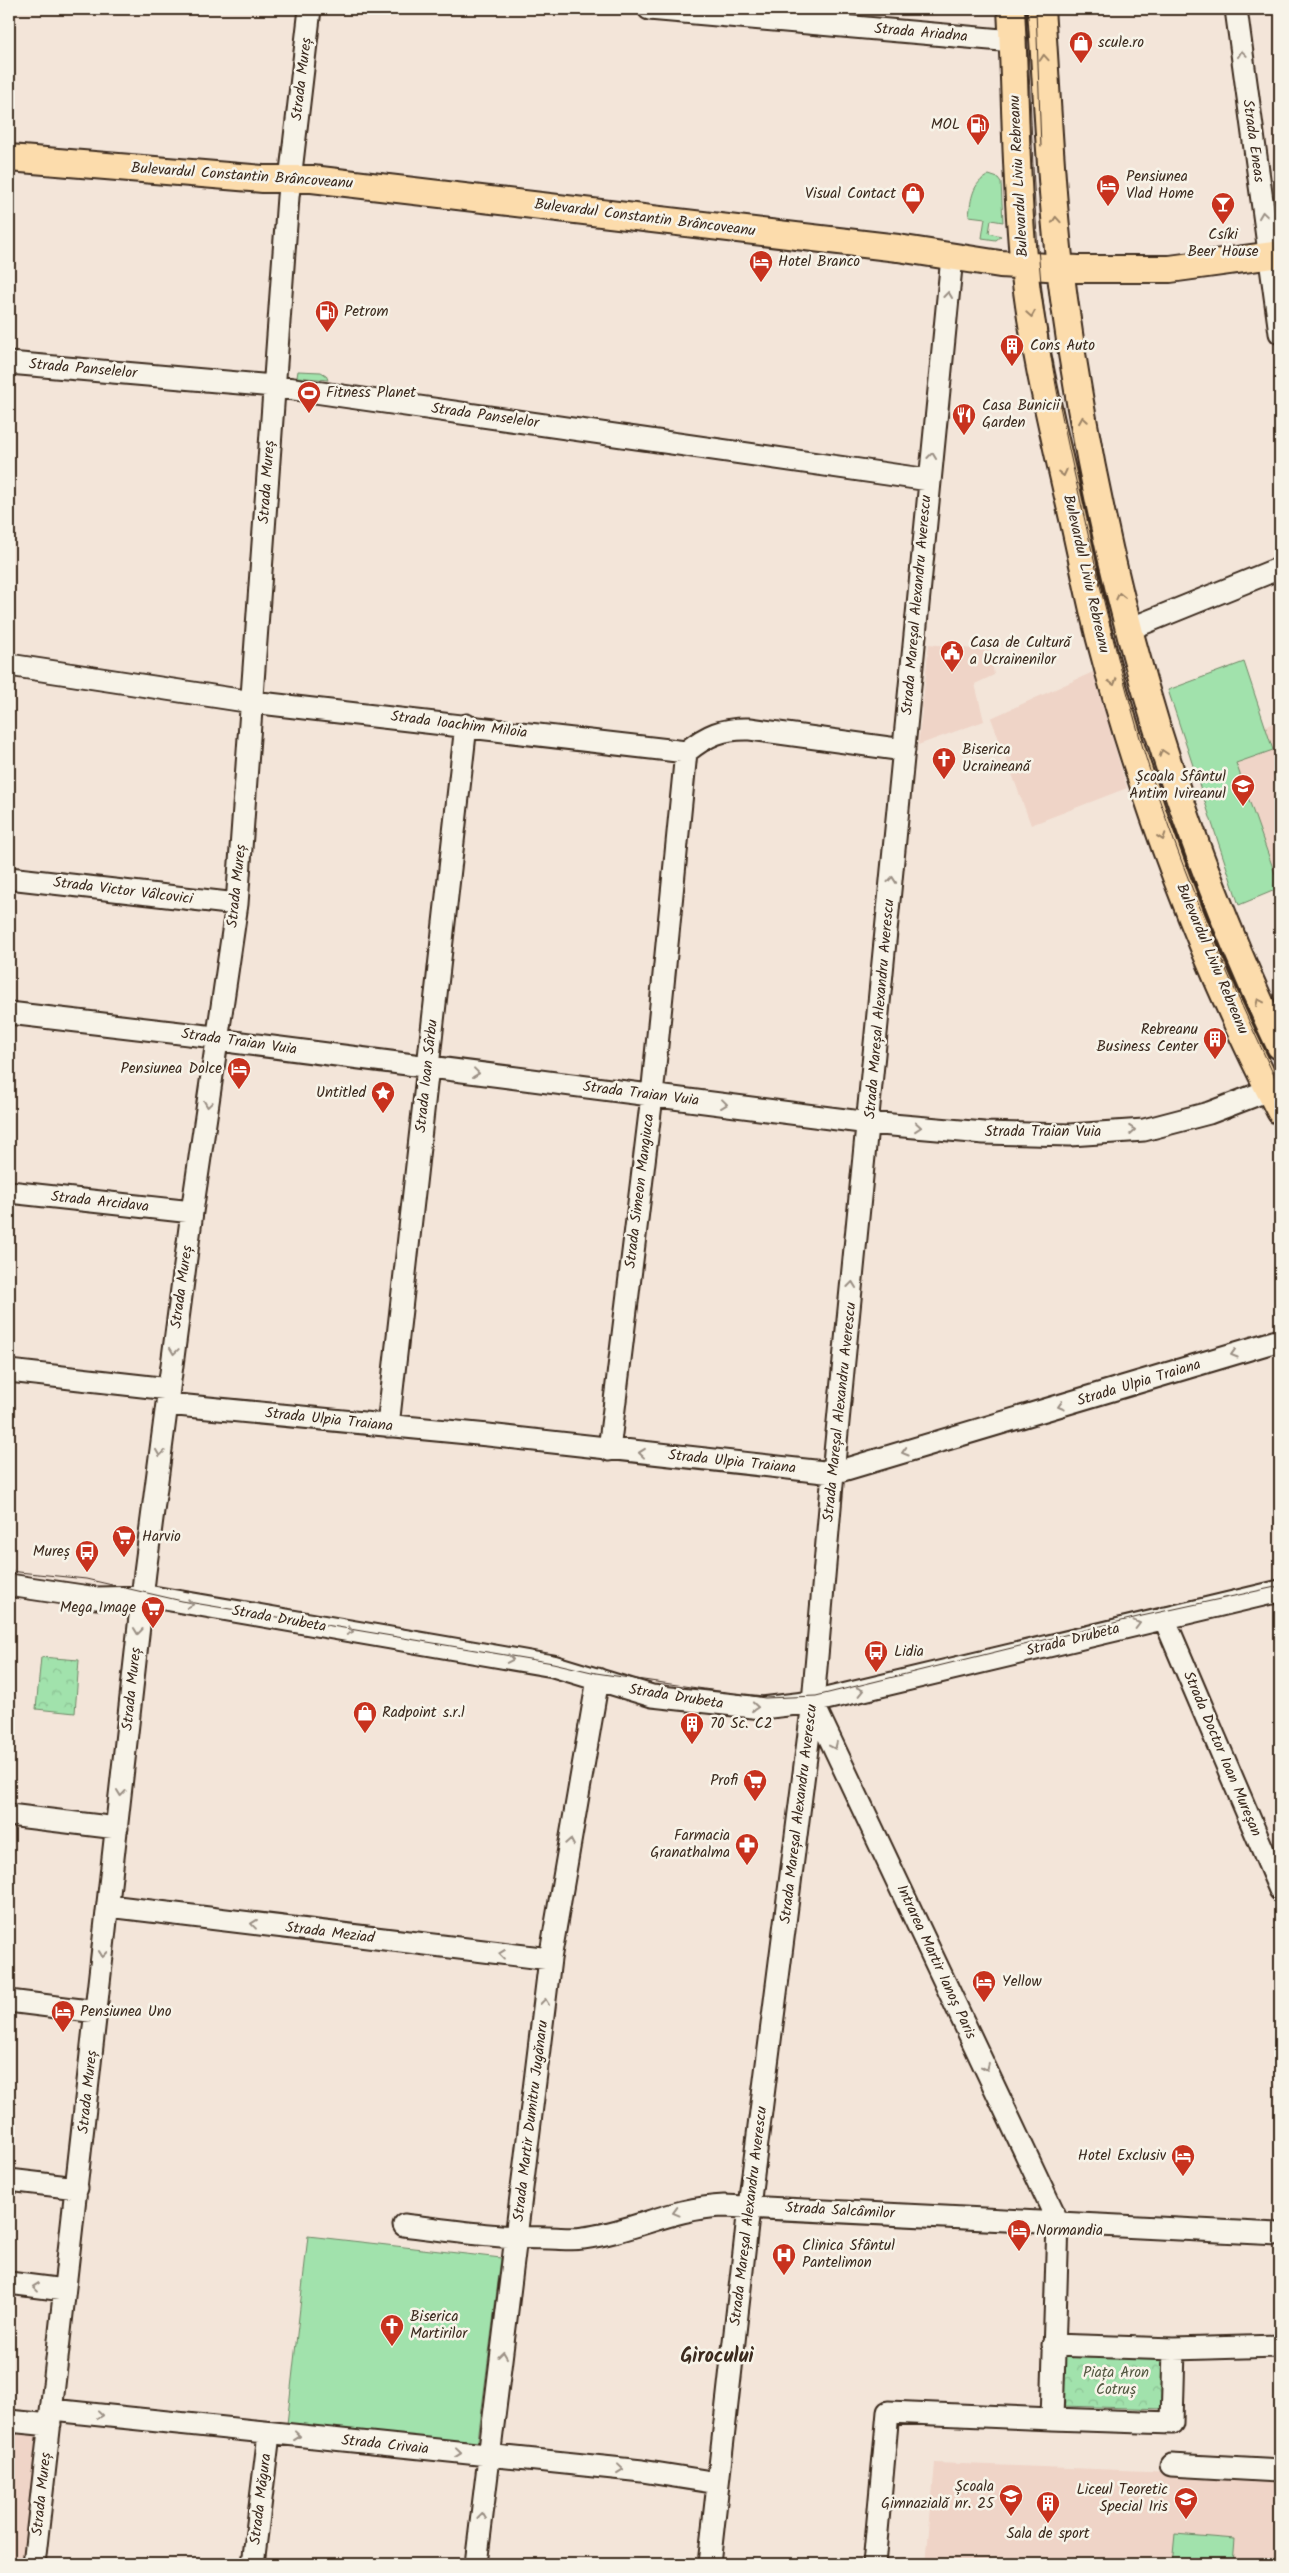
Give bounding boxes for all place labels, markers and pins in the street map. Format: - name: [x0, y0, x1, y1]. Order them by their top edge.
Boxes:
- shop icon: scule.ro: [1068, 30, 1094, 64]
- place label: scule.ro: [1098, 31, 1144, 55]
- fuel station icon: MOL: [965, 112, 991, 146]
- place label: MOL: [931, 113, 960, 137]
- place label: Pensiunea Vlad Home: [1126, 165, 1194, 206]
- hotel icon: Pensiunea Vlad Home: [1095, 173, 1121, 207]
- shop icon: Visual Contact: [900, 181, 926, 215]
- place label: Visual Contact: [805, 182, 896, 206]
- bar icon: Csíki Beer House: [1210, 191, 1236, 225]
- place label: Csíki Beer House: [1187, 223, 1259, 264]
- hotel icon: Hotel Branco: [748, 249, 774, 283]
- place label: Hotel Branco: [778, 250, 860, 274]
- fuel station icon: Petrom: [314, 299, 340, 333]
- place label: Petrom: [344, 300, 388, 324]
- building icon: Cons Auto: [999, 333, 1025, 367]
- place label: Cons Auto: [1030, 334, 1095, 358]
- sports icon: Fitness Planet: [296, 380, 322, 414]
- place label: Fitness Planet: [326, 381, 416, 405]
- place label: Casa Bunicii Garden: [982, 394, 1061, 435]
- restaurant icon: Casa Bunicii Garden: [951, 402, 977, 436]
- place label: Casa de Cultură a Ucrainenilor: [970, 631, 1073, 672]
- public building icon: Casa de Cultură a Ucrainenilor: [939, 639, 965, 673]
- place label: Biserica Ucraineană: [962, 738, 1032, 779]
- church icon: Biserica Ucraineană: [931, 746, 957, 780]
- place label: Școala Sfântul Antim Ivireanul: [1129, 765, 1226, 806]
- school or university icon: Școala Sfântul Antim Ivireanul: [1230, 773, 1256, 807]
- place label: Rebreanu Business Center: [1096, 1018, 1199, 1059]
- building icon: Rebreanu Business Center: [1202, 1026, 1228, 1060]
- hotel icon: Pensiunea Dolce: [226, 1056, 252, 1090]
- place label: Pensiunea Dolce: [121, 1057, 222, 1081]
- place icon: Untitled: [370, 1080, 396, 1114]
- place label: Untitled: [316, 1081, 367, 1105]
- supermarket icon: Harvio: [111, 1524, 137, 1558]
- place label: Harvio: [142, 1525, 181, 1549]
- bus stop icon: Mureș: [74, 1539, 100, 1573]
- place label: Mureș: [33, 1540, 71, 1564]
- supermarket icon: Mega Image: [140, 1595, 166, 1629]
- place label: Mega Image: [60, 1596, 136, 1620]
- bus stop icon: Lidia: [863, 1639, 889, 1673]
- place label: Lidia: [894, 1640, 924, 1664]
- shop icon: Radpoint s.r.l: [352, 1700, 378, 1734]
- place label: Radpoint s.r.l: [382, 1701, 465, 1725]
- building icon: 70 Sc. C2: [679, 1711, 705, 1745]
- place label: 70 Sc. C2: [710, 1712, 772, 1736]
- supermarket icon: Profi: [742, 1768, 768, 1802]
- place label: Profi: [710, 1769, 738, 1793]
- place label: Farmacia Granathalma: [650, 1824, 730, 1865]
- pharmacy icon: Farmacia Granathalma: [734, 1832, 760, 1866]
- hotel icon: Yellow: [971, 1969, 997, 2003]
- place label: Yellow: [1002, 1970, 1043, 1994]
- hotel icon: Pensiunea Uno: [50, 1999, 76, 2033]
- place label: Pensiunea Uno: [80, 2000, 172, 2024]
- hotel icon: Hotel Exclusiv: [1170, 2143, 1196, 2177]
- place label: Hotel Exclusiv: [1078, 2144, 1167, 2168]
- hotel icon: Normandia: [1006, 2218, 1032, 2252]
- place label: Normandia: [1036, 2219, 1103, 2243]
- place label: Clinica Sfântul Pantelimon: [802, 2234, 895, 2275]
- hospital icon: Clinica Sfântul Pantelimon: [771, 2242, 797, 2276]
- place label: Biserica Martirilor: [410, 2305, 468, 2346]
- church icon: Biserica Martirilor: [379, 2313, 405, 2347]
- place label: Școala Gimnazială nr. 25: [881, 2475, 995, 2516]
- place label: Liceul Teoretic Special Iris: [1077, 2478, 1169, 2519]
- school or university icon: Școala Gimnazială nr. 25: [998, 2483, 1024, 2517]
- school or university icon: Liceul Teoretic Special Iris: [1173, 2486, 1199, 2520]
- building icon: Sala de sport: [1035, 2490, 1061, 2524]
- place label: Sala de sport: [1006, 2522, 1090, 2546]

